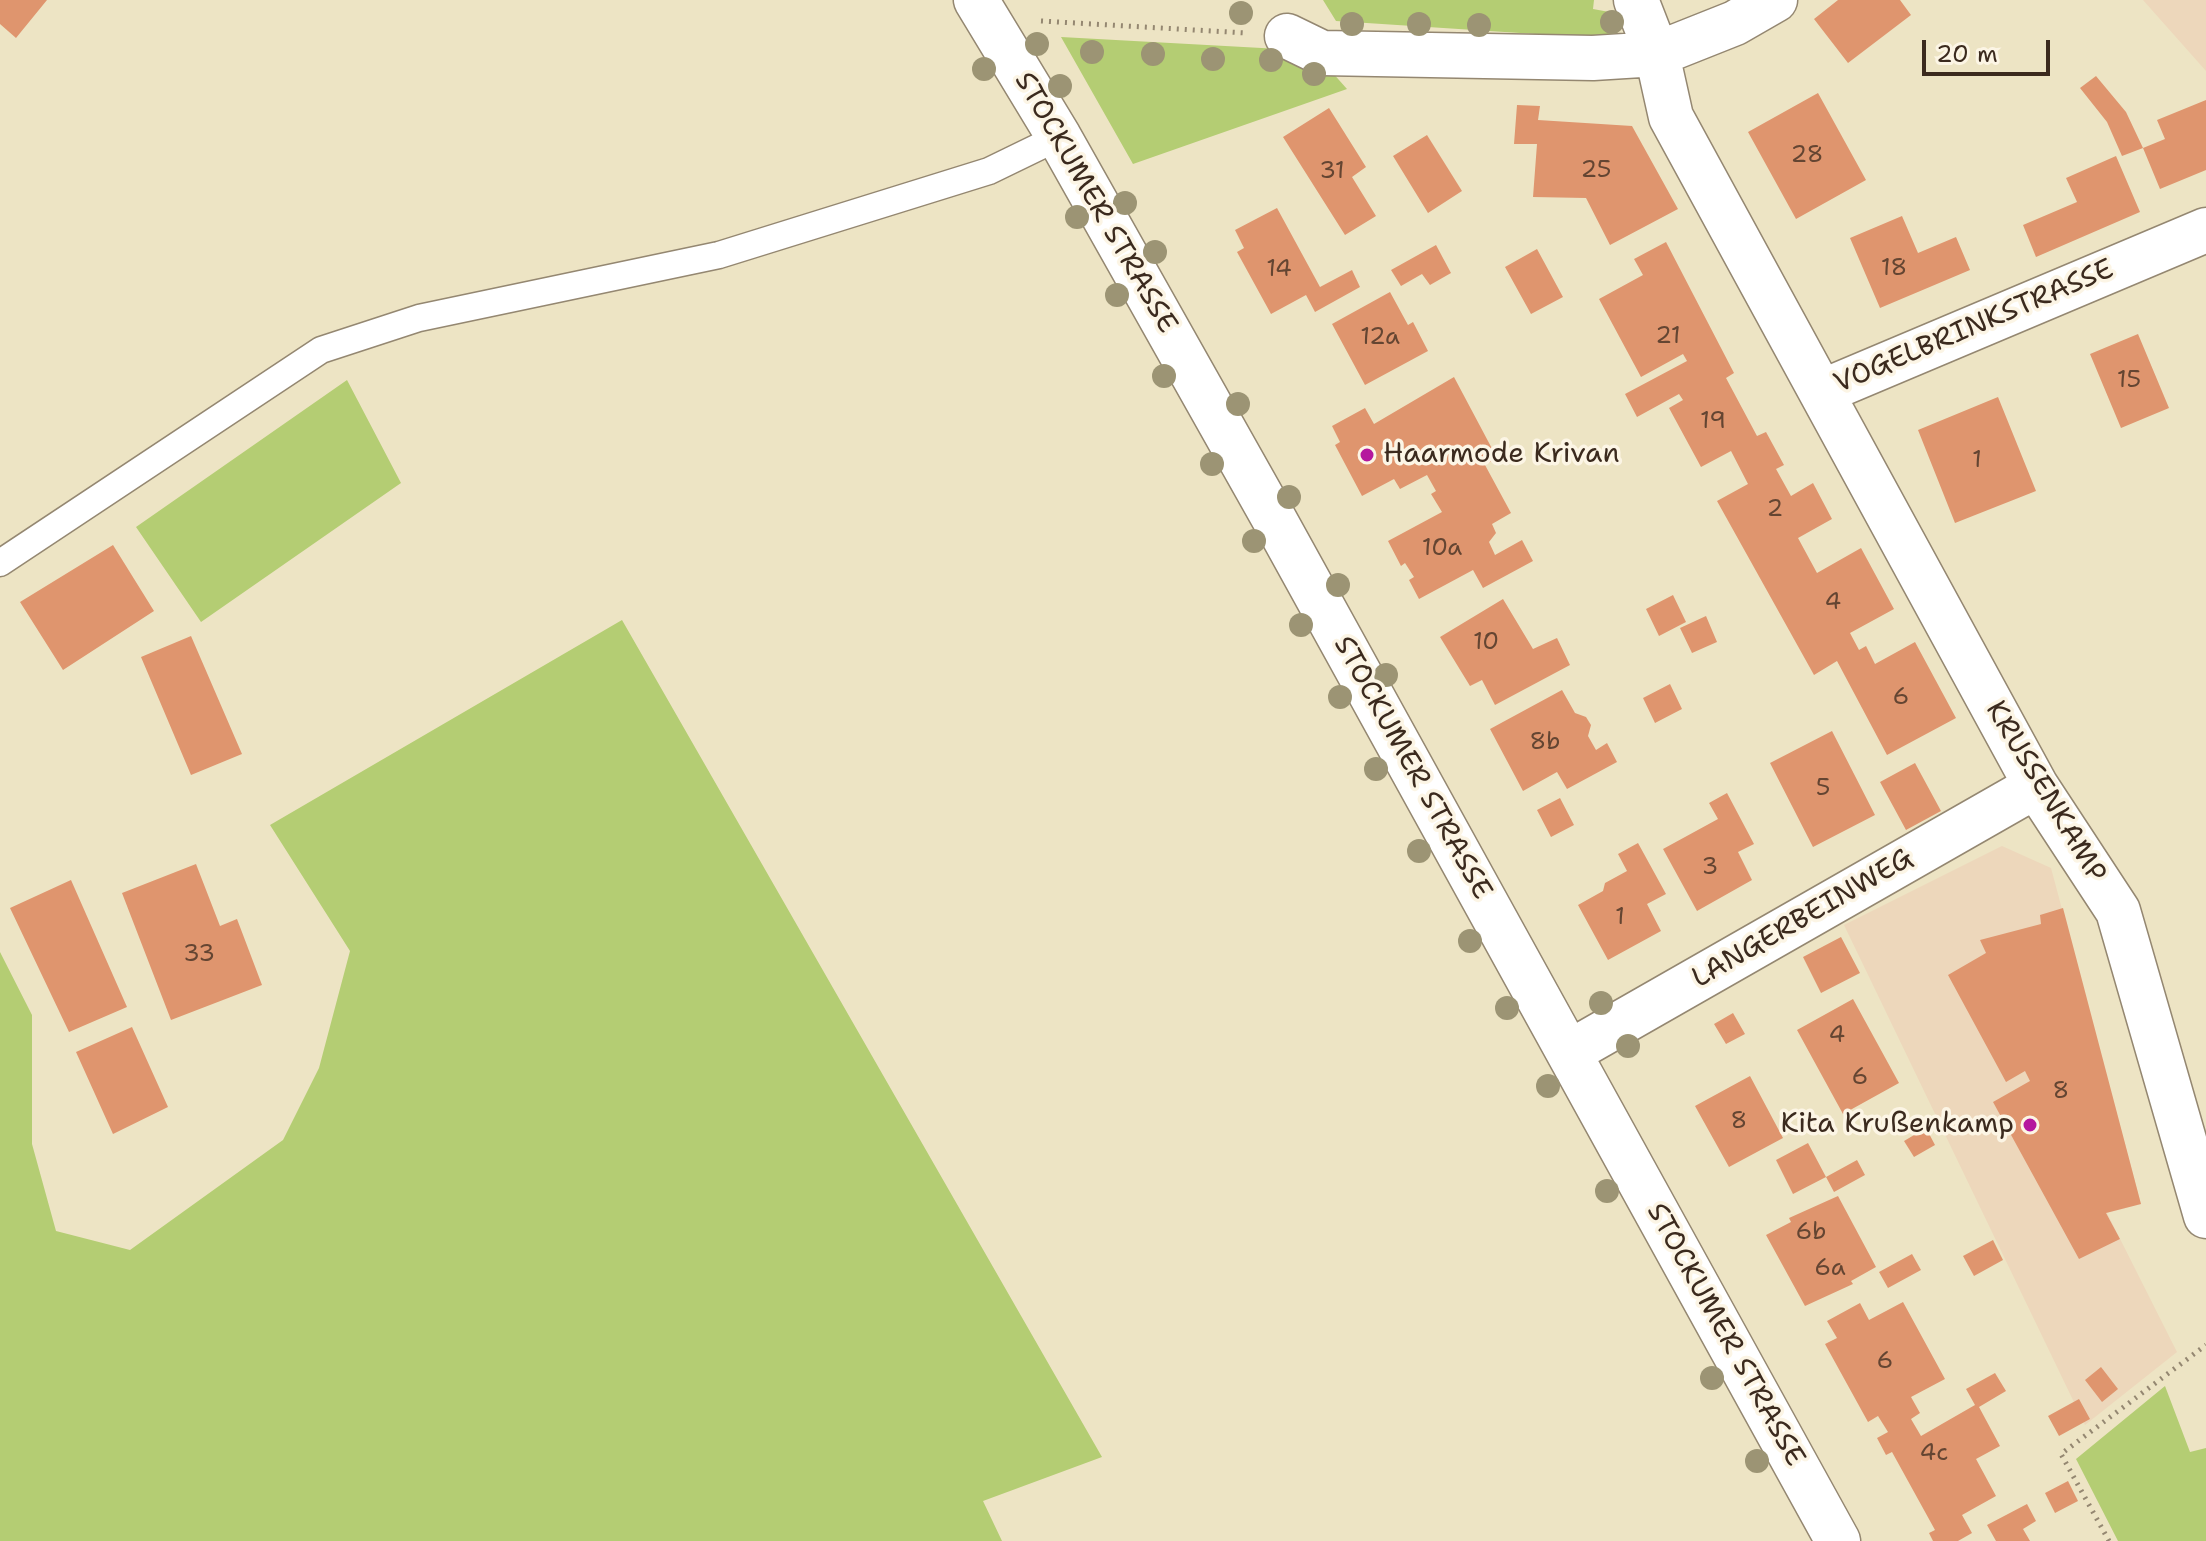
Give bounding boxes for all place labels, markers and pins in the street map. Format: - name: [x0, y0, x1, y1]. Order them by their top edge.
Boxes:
- place label: Haarmode Krivan: [1383, 438, 1620, 472]
- marker: Haarmode Krivan: [1358, 446, 1376, 464]
- place label: Kita Krußenkamp: [1780, 1108, 2014, 1142]
- marker: Kita Krußenkamp: [2021, 1116, 2039, 1134]

